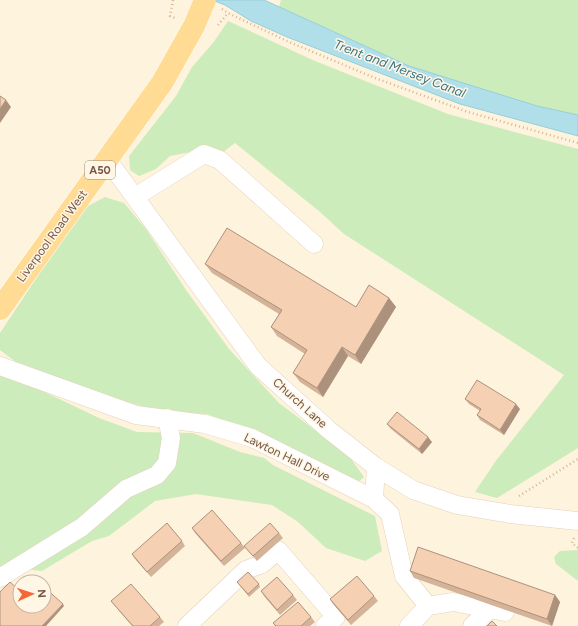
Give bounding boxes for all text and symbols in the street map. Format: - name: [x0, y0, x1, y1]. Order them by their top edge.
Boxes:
- water label: Trent and Mersey Canal: [332, 36, 468, 101]
- road number: A50: [85, 161, 115, 179]
- street label: Liverpool Road West: [14, 187, 90, 285]
- street label: Church Lane: [270, 375, 330, 431]
- street label: Lawton Hall Drive: [242, 430, 333, 484]
- north arrow: [12, 574, 52, 614]
- text: N: [35, 589, 48, 598]

